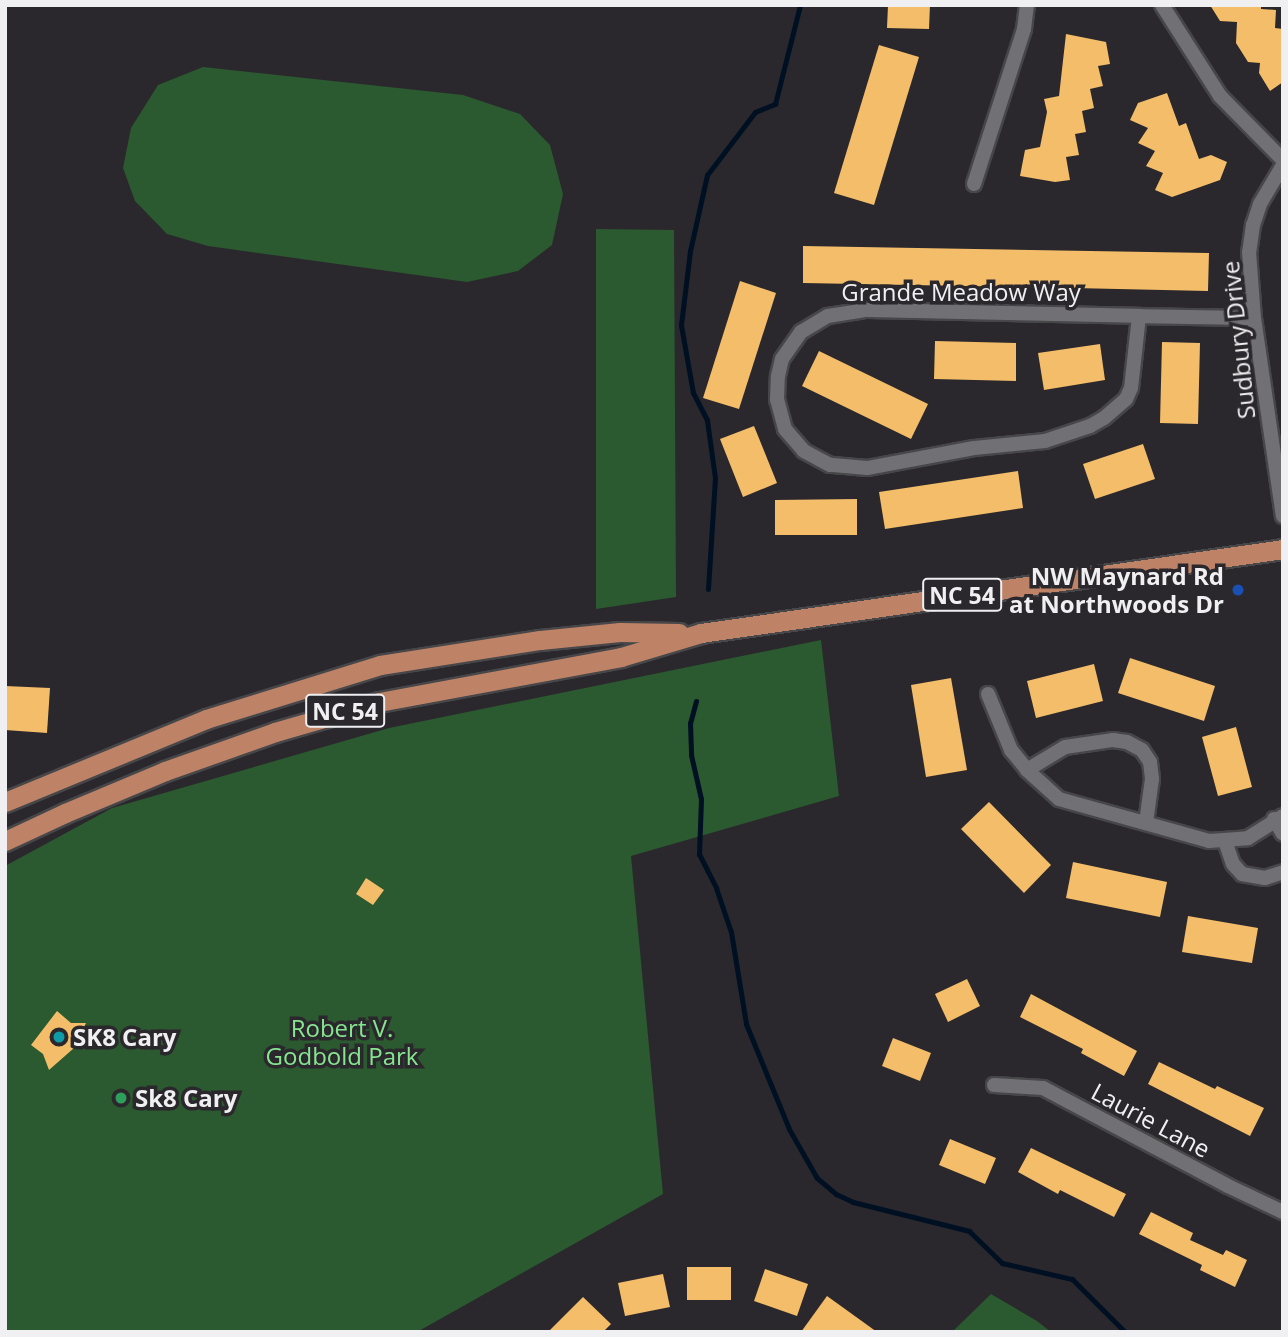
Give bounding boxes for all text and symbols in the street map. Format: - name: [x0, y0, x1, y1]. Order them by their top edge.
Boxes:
- street label: Sudbury Drive: [1215, 260, 1261, 420]
- street label: Grande Meadow Way: [841, 278, 1081, 306]
- place label: NW Maynard Rd at Northwoods Dr: [1009, 562, 1224, 618]
- road number: NC 54: [922, 576, 1002, 614]
- marker: NW Maynard Rd at Northwoods Dr: [1230, 582, 1246, 598]
- road number: NC 54: [305, 692, 385, 730]
- park label: Robert V. Godbold Park: [266, 1014, 418, 1070]
- place label: SK8 Cary: [73, 1023, 176, 1051]
- marker: SK8 Cary: [51, 1029, 67, 1045]
- street label: Laurie Lane: [1087, 1077, 1215, 1163]
- place label: Sk8 Cary: [135, 1084, 237, 1112]
- marker: Sk8 Cary: [113, 1090, 129, 1106]

